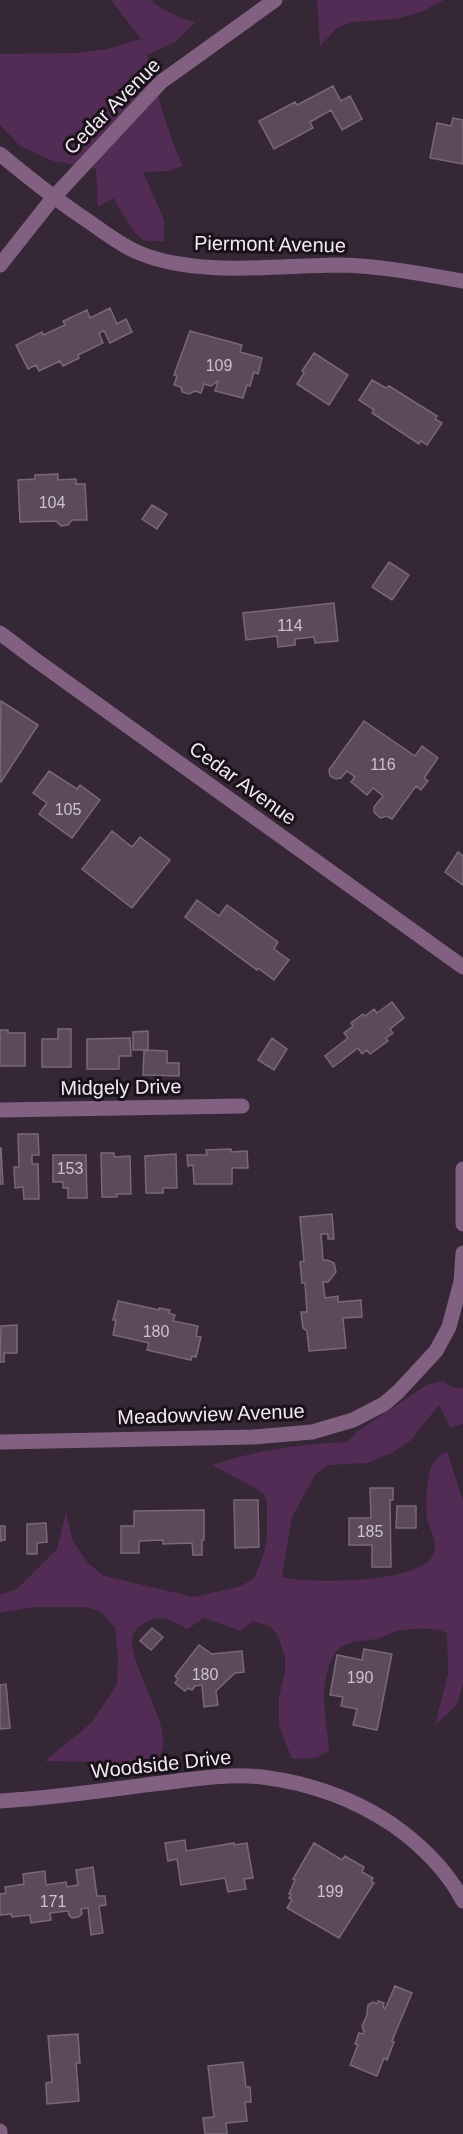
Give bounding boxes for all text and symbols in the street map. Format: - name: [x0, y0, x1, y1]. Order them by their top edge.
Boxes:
- street label: Cedar Avenue: [60, 54, 164, 158]
- street label: Piermont Avenue: [194, 232, 346, 256]
- house number: 109: [206, 357, 232, 374]
- house number: 104: [39, 494, 65, 511]
- house number: 114: [277, 617, 303, 634]
- street label: Cedar Avenue: [185, 737, 301, 829]
- house number: 116: [370, 756, 396, 773]
- house number: 105: [55, 801, 81, 818]
- street label: Midgely Drive: [60, 1075, 182, 1099]
- house number: 153: [57, 1160, 83, 1177]
- house number: 180: [143, 1323, 169, 1340]
- street label: Meadowview Avenue: [117, 1400, 305, 1428]
- house number: 185: [357, 1523, 383, 1540]
- house number: 180: [192, 1666, 218, 1683]
- house number: 190: [347, 1669, 373, 1686]
- street label: Woodside Drive: [90, 1746, 232, 1782]
- house number: 199: [317, 1883, 343, 1900]
- house number: 171: [40, 1893, 66, 1910]

